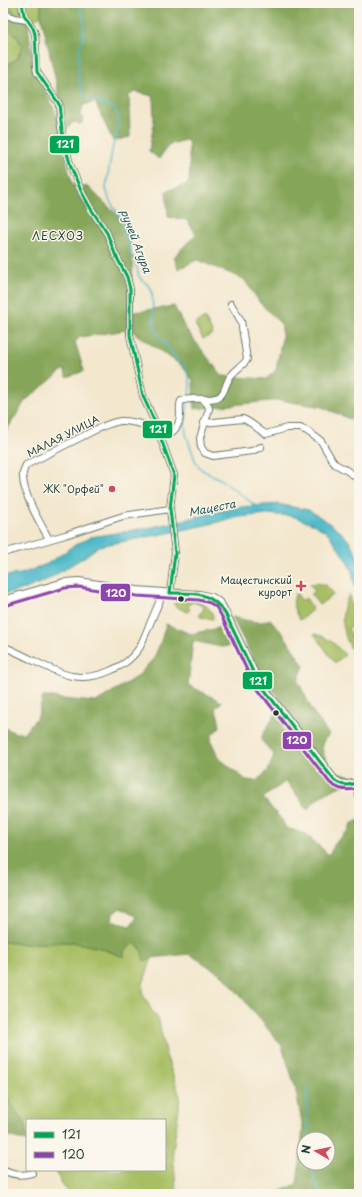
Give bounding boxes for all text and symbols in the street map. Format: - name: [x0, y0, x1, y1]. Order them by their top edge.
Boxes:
- line badge: 121: [49, 135, 80, 154]
- text: 121: [56, 135, 74, 152]
- water label: ручей Агура: [116, 206, 157, 276]
- district label: ЛЕСХОЗ: [32, 227, 84, 244]
- street label: МАЛАЯ УЛИЦА: [24, 411, 102, 460]
- line badge: 121: [142, 420, 173, 439]
- text: 121: [149, 420, 167, 437]
- place label: ЖК "Орфей": [42, 481, 104, 496]
- marker: ЖК "Орфей": [107, 484, 117, 494]
- water label: Мацеста: [187, 495, 237, 520]
- place label: Мацестинский курорт: [220, 572, 292, 600]
- marker: Мацестинский курорт: [295, 580, 307, 592]
- line badge: 120: [100, 583, 131, 602]
- text: 120: [105, 584, 127, 601]
- unlabelled marker: [176, 594, 186, 604]
- line badge: 121: [242, 671, 273, 690]
- text: 121: [249, 672, 267, 689]
- unlabelled marker: [271, 708, 281, 718]
- line badge: 120: [282, 731, 312, 750]
- text: 120: [286, 731, 308, 748]
- legend: [26, 1119, 166, 1171]
- text: 121: [62, 1125, 80, 1143]
- north arrow: [296, 1131, 336, 1171]
- text: N: [297, 1143, 315, 1155]
- text: 120: [62, 1145, 85, 1163]

